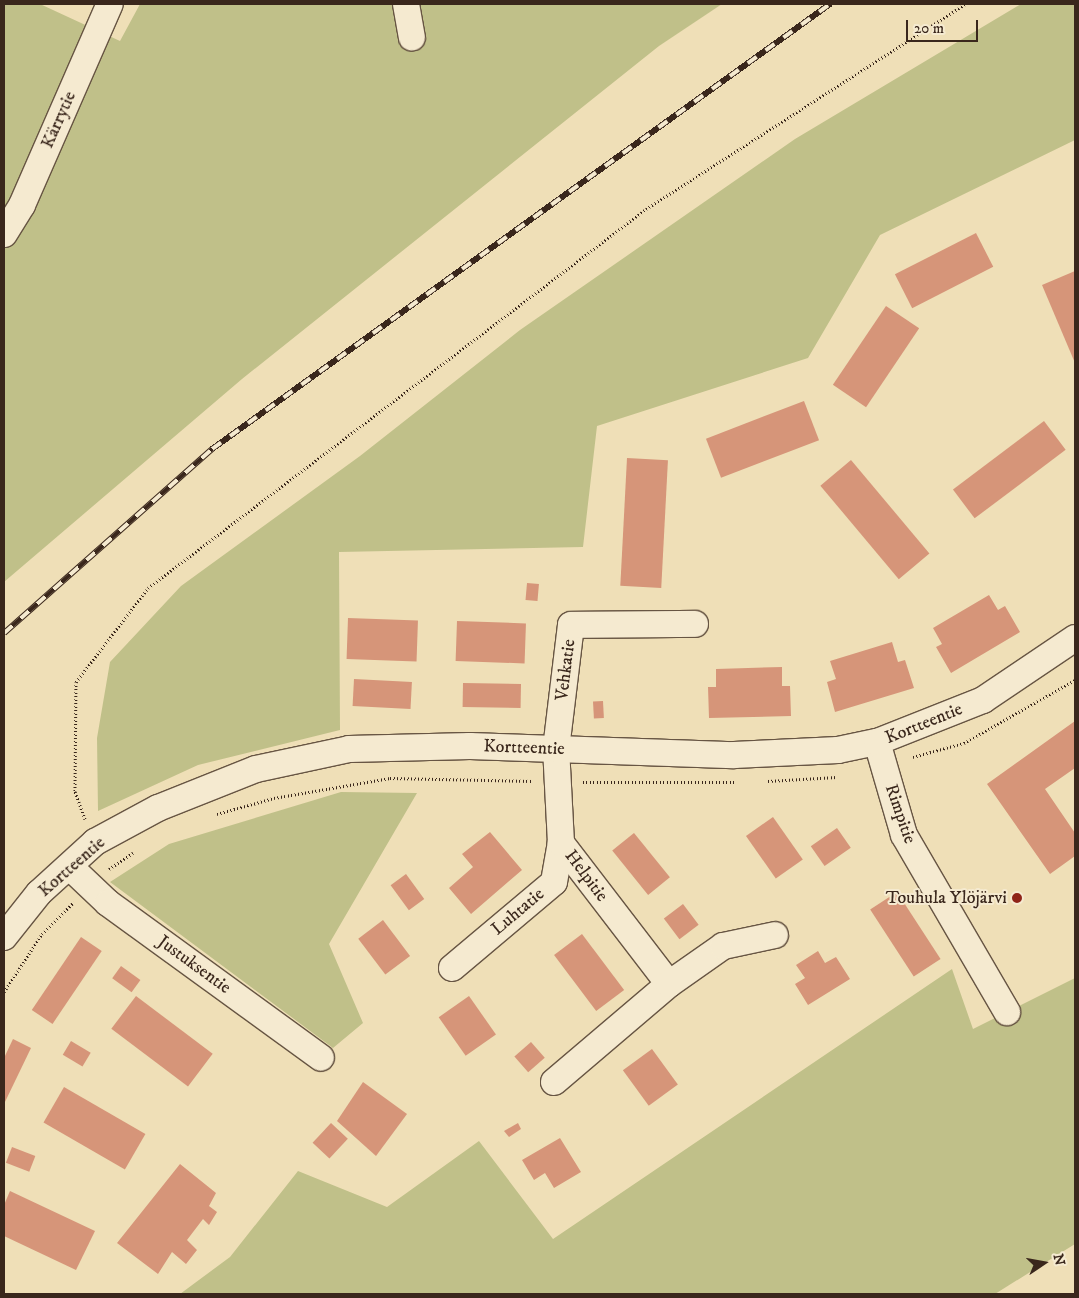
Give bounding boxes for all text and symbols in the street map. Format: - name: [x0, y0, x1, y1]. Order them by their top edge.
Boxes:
- scale bar: [909, 10, 982, 42]
- text: 20 m: [914, 19, 944, 38]
- street label: Kärrytie: [37, 88, 81, 152]
- street label: Vehkatie: [552, 638, 580, 702]
- street label: Kortteentie: [882, 699, 966, 749]
- street label: Kortteentie: [483, 736, 565, 760]
- street label: Rimpitie: [880, 781, 920, 847]
- street label: Kortteentie: [34, 832, 110, 902]
- street label: Helpitie: [560, 846, 612, 906]
- street label: Luhtatie: [487, 884, 549, 940]
- place label: Touhula Ylöjärvi: [886, 887, 1007, 909]
- marker: Touhula Ylöjärvi: [1011, 892, 1023, 904]
- street label: Justuksentie: [153, 931, 235, 999]
- north arrow: [1019, 1238, 1069, 1288]
- text: N: [1049, 1252, 1069, 1267]

